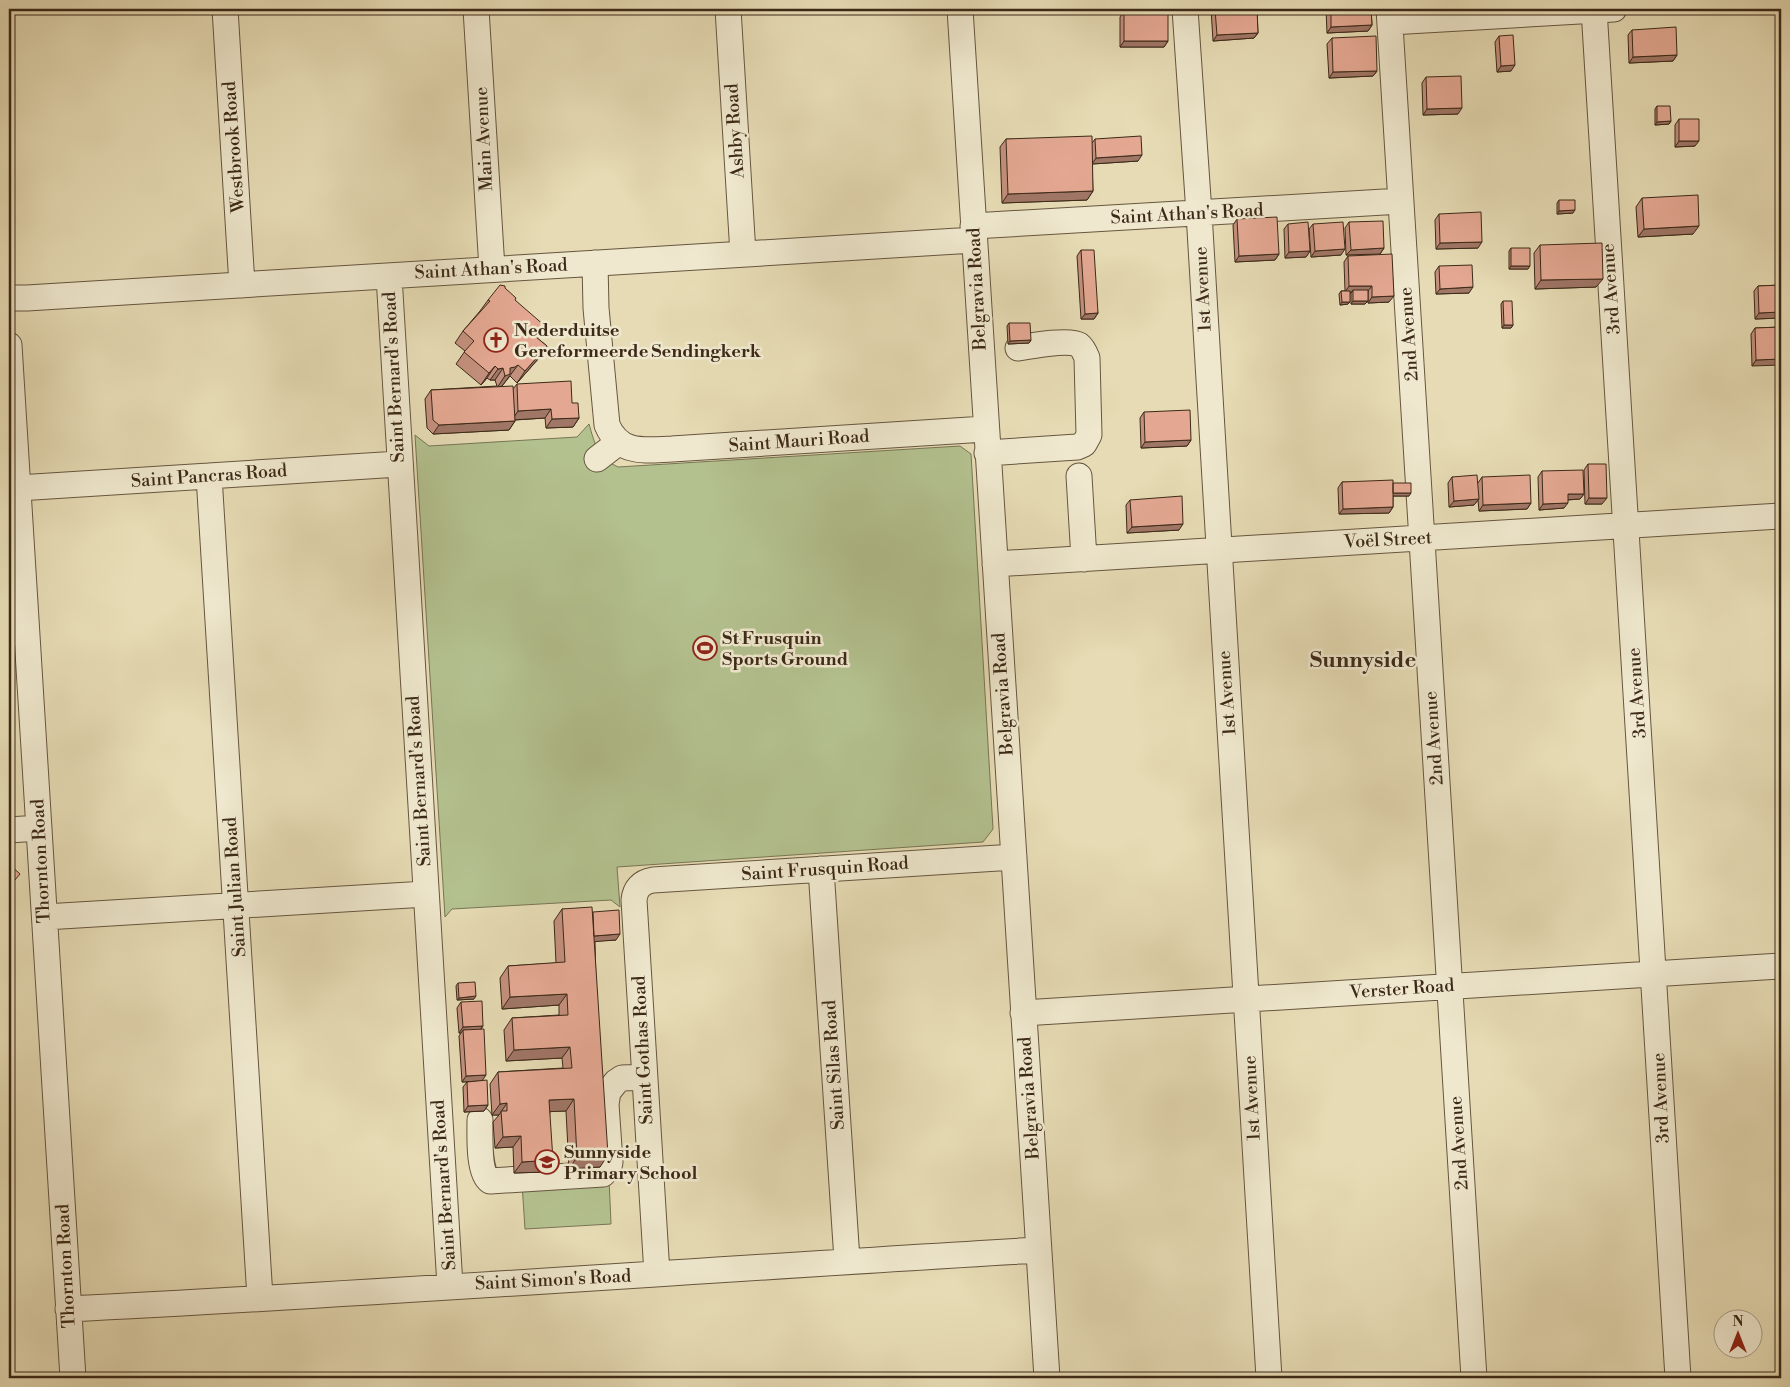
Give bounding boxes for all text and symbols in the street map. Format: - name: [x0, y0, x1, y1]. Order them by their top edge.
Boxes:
- street label: Westbrook Road: [218, 80, 250, 215]
- street label: Ashby Road: [720, 82, 750, 180]
- street label: Main Avenue: [470, 86, 498, 192]
- street label: Saint Athan's Road: [1110, 198, 1265, 229]
- street label: Belgravia Road: [962, 226, 992, 352]
- street label: 3rd Avenue: [1596, 243, 1626, 335]
- street label: 1st Avenue: [1189, 246, 1217, 332]
- street label: Saint Athan's Road: [414, 253, 569, 284]
- street label: 2nd Avenue: [1394, 286, 1424, 382]
- street label: Saint Bernard's Road: [378, 290, 410, 463]
- place label: Nederduitse Gereformeerde Sendingkerk: [514, 319, 762, 363]
- church icon: Nederduitse Gereformeerde Sendingkerk: [483, 327, 509, 353]
- street label: Saint Mauri Road: [728, 425, 871, 457]
- street label: Saint Pancras Road: [130, 459, 289, 493]
- street label: Voël Street: [1342, 526, 1433, 554]
- place label: St Frusquin Sports Ground: [722, 627, 848, 671]
- street label: Belgravia Road: [987, 631, 1019, 757]
- sports icon: St Frusquin Sports Ground: [692, 635, 718, 661]
- district label: Sunnyside: [1310, 647, 1416, 674]
- street label: 3rd Avenue: [1622, 647, 1652, 739]
- street label: 1st Avenue: [1213, 650, 1241, 736]
- street label: 2nd Avenue: [1419, 690, 1449, 786]
- street label: Saint Bernard's Road: [402, 694, 436, 867]
- street label: Thornton Road: [26, 798, 56, 924]
- street label: Saint Julian Road: [219, 815, 251, 958]
- street label: Saint Frusquin Road: [741, 852, 910, 886]
- street label: Saint Gothas Road: [628, 974, 658, 1125]
- street label: Verster Road: [1348, 974, 1456, 1004]
- street label: Saint Silas Road: [818, 998, 850, 1131]
- street label: Belgravia Road: [1013, 1035, 1045, 1161]
- street label: 3rd Avenue: [1647, 1052, 1675, 1144]
- street label: 1st Avenue: [1238, 1055, 1266, 1141]
- street label: 2nd Avenue: [1444, 1095, 1474, 1191]
- street label: Saint Bernard's Road: [427, 1098, 461, 1271]
- place label: Sunnyside Primary School: [564, 1141, 698, 1185]
- school or university icon: Sunnyside Primary School: [534, 1149, 560, 1175]
- street label: Thornton Road: [51, 1203, 81, 1329]
- street label: Saint Simon's Road: [474, 1264, 632, 1296]
- north arrow: [1712, 1310, 1762, 1360]
- text: N: [1732, 1313, 1744, 1331]

